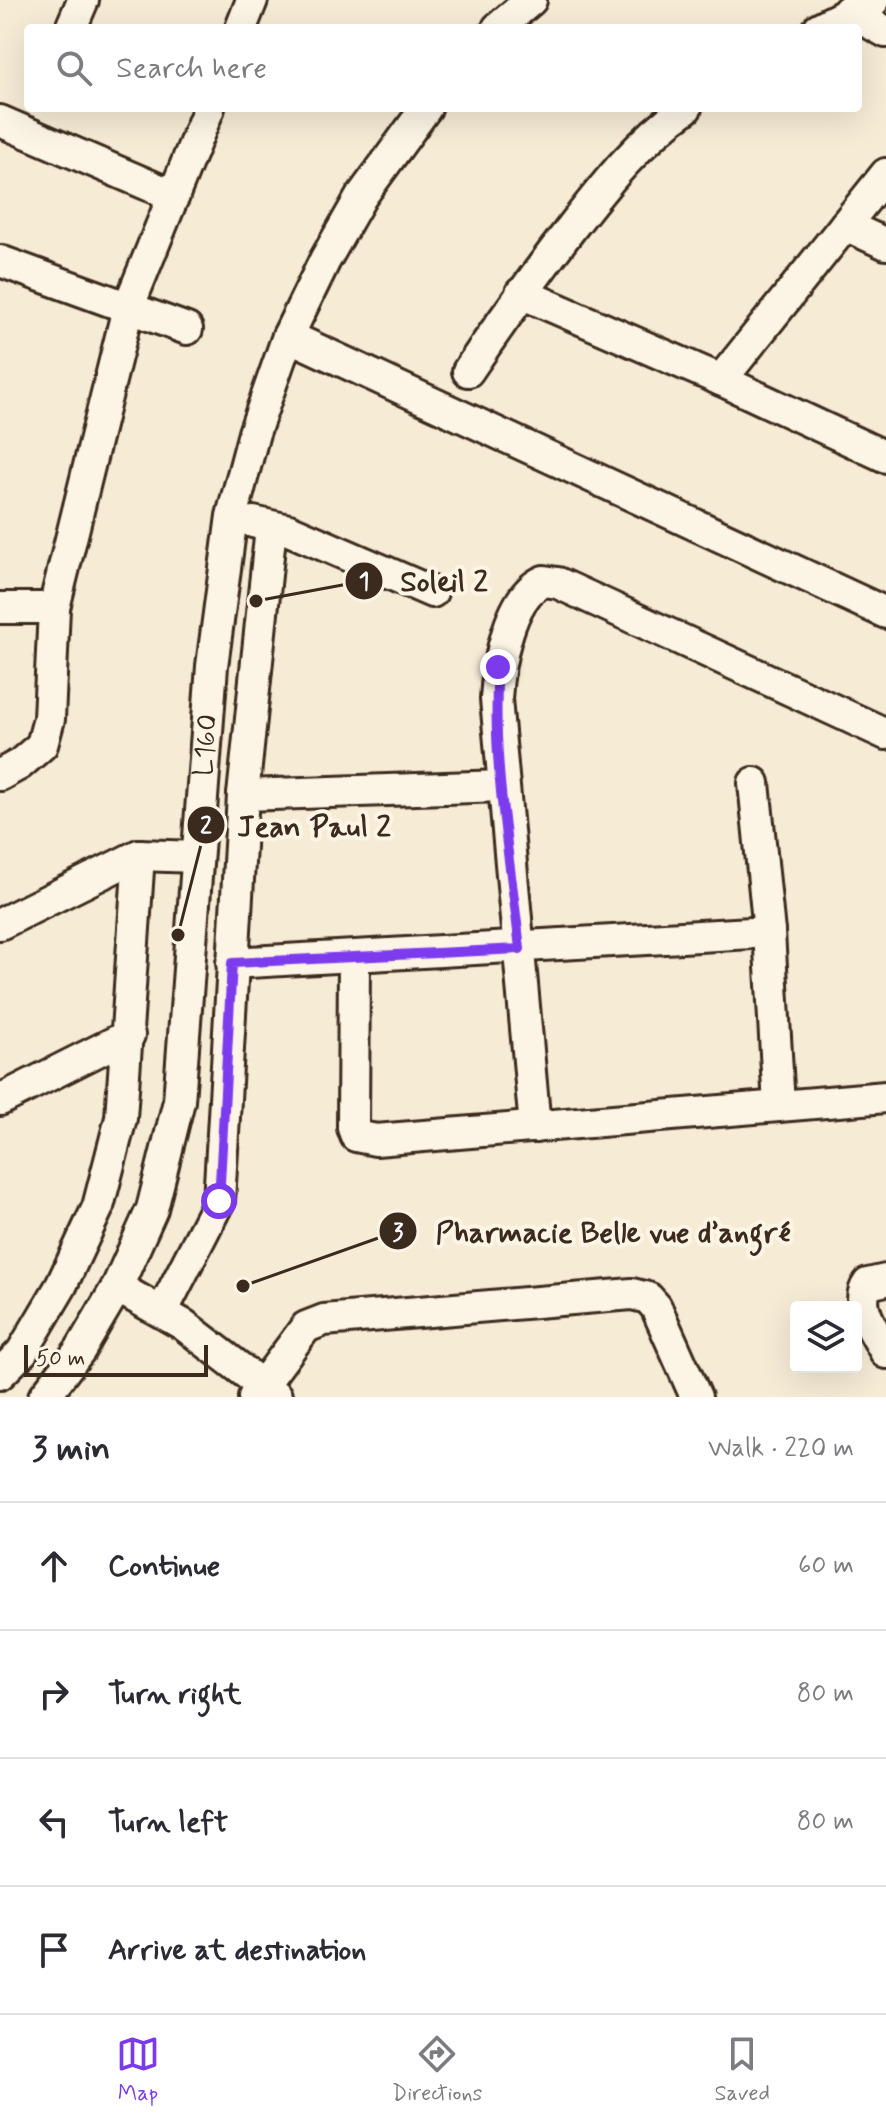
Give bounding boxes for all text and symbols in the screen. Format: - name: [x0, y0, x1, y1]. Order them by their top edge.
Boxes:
- search box: [24, 24, 862, 112]
- icon: search: [52, 46, 96, 90]
- text: Search here: [116, 49, 267, 88]
- callout: Soleil 2: [344, 554, 504, 608]
- text: Soleil 2: [400, 563, 488, 602]
- text: 1: [359, 567, 369, 598]
- route end: [480, 649, 516, 685]
- street label: L160: [185, 713, 227, 777]
- callout: Jean Paul 2: [186, 798, 403, 852]
- text: Jean Paul 2: [237, 808, 391, 847]
- text: 2: [200, 811, 212, 842]
- route start: [201, 1183, 237, 1219]
- callout: Pharmacie Belle vue d’angré: [378, 1204, 807, 1258]
- text: Pharmacie Belle vue d’angré: [435, 1214, 791, 1257]
- text: 3: [393, 1218, 404, 1249]
- map controls: [790, 1301, 862, 1373]
- button: layers: [790, 1301, 862, 1373]
- scale bar: [24, 1341, 208, 1377]
- text: 50 m: [36, 1345, 85, 1373]
- text: 3 min: [32, 1427, 110, 1472]
- text: Walk · 220 m: [708, 1432, 854, 1466]
- icon: ahead: [32, 1544, 76, 1588]
- text: Continue: [108, 1547, 220, 1586]
- text: 60 m: [798, 1549, 854, 1583]
- icon: right: [32, 1672, 76, 1716]
- text: Turn right: [108, 1675, 241, 1714]
- text: 80 m: [797, 1677, 854, 1711]
- icon: left: [32, 1800, 76, 1844]
- text: Turn left: [108, 1803, 228, 1842]
- text: 80 m: [797, 1805, 854, 1839]
- icon: arrive: [32, 1928, 76, 1972]
- text: Arrive at destination: [108, 1931, 366, 1970]
- tab: Map: [116, 2032, 160, 2108]
- tab: Directions: [392, 2032, 482, 2108]
- tab: Saved: [714, 2032, 770, 2108]

